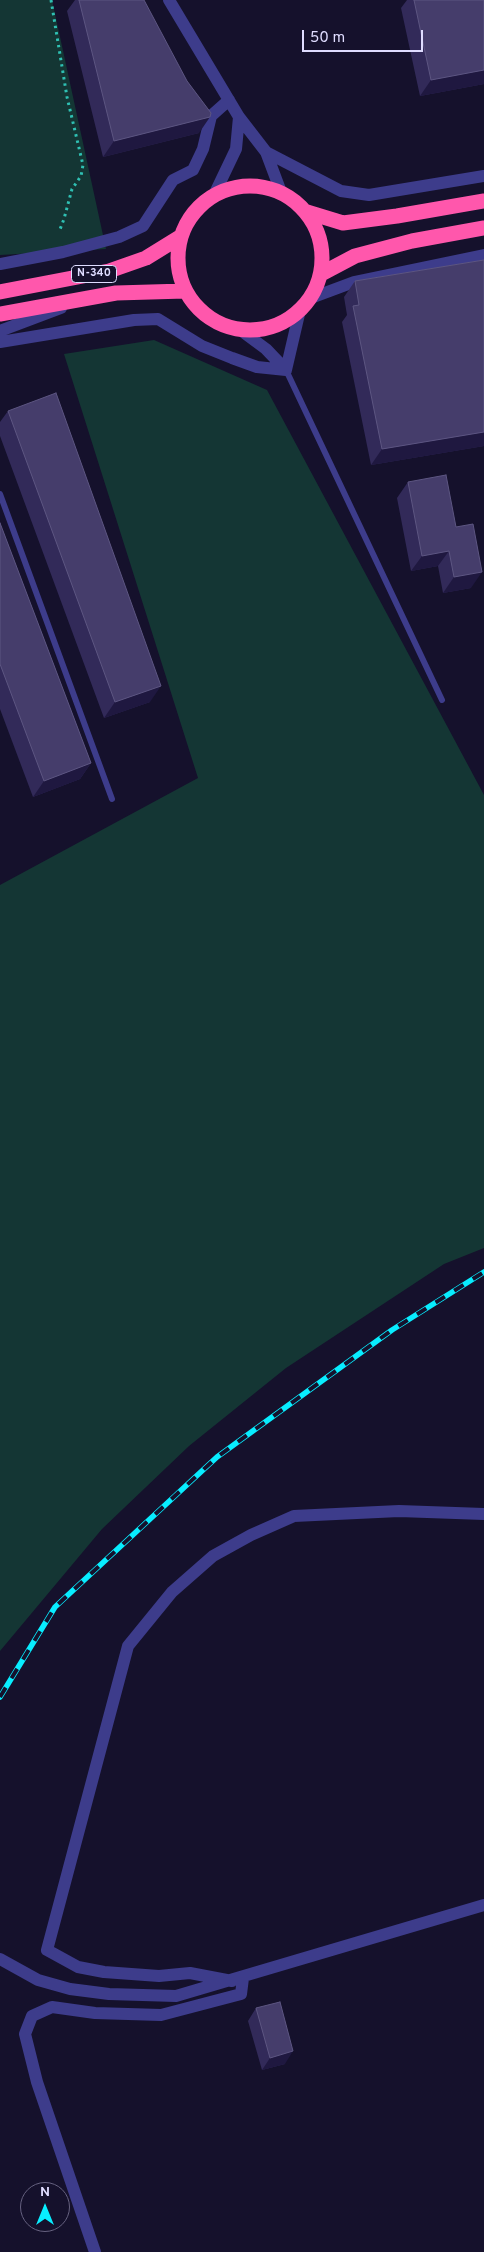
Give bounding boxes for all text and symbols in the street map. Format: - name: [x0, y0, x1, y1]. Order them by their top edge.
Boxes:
- scale bar: [304, 20, 425, 52]
- text: 50 m: [310, 29, 345, 48]
- road number: N-340: [72, 266, 116, 282]
- north arrow: [20, 2182, 70, 2232]
- text: N: [40, 2184, 50, 2201]

